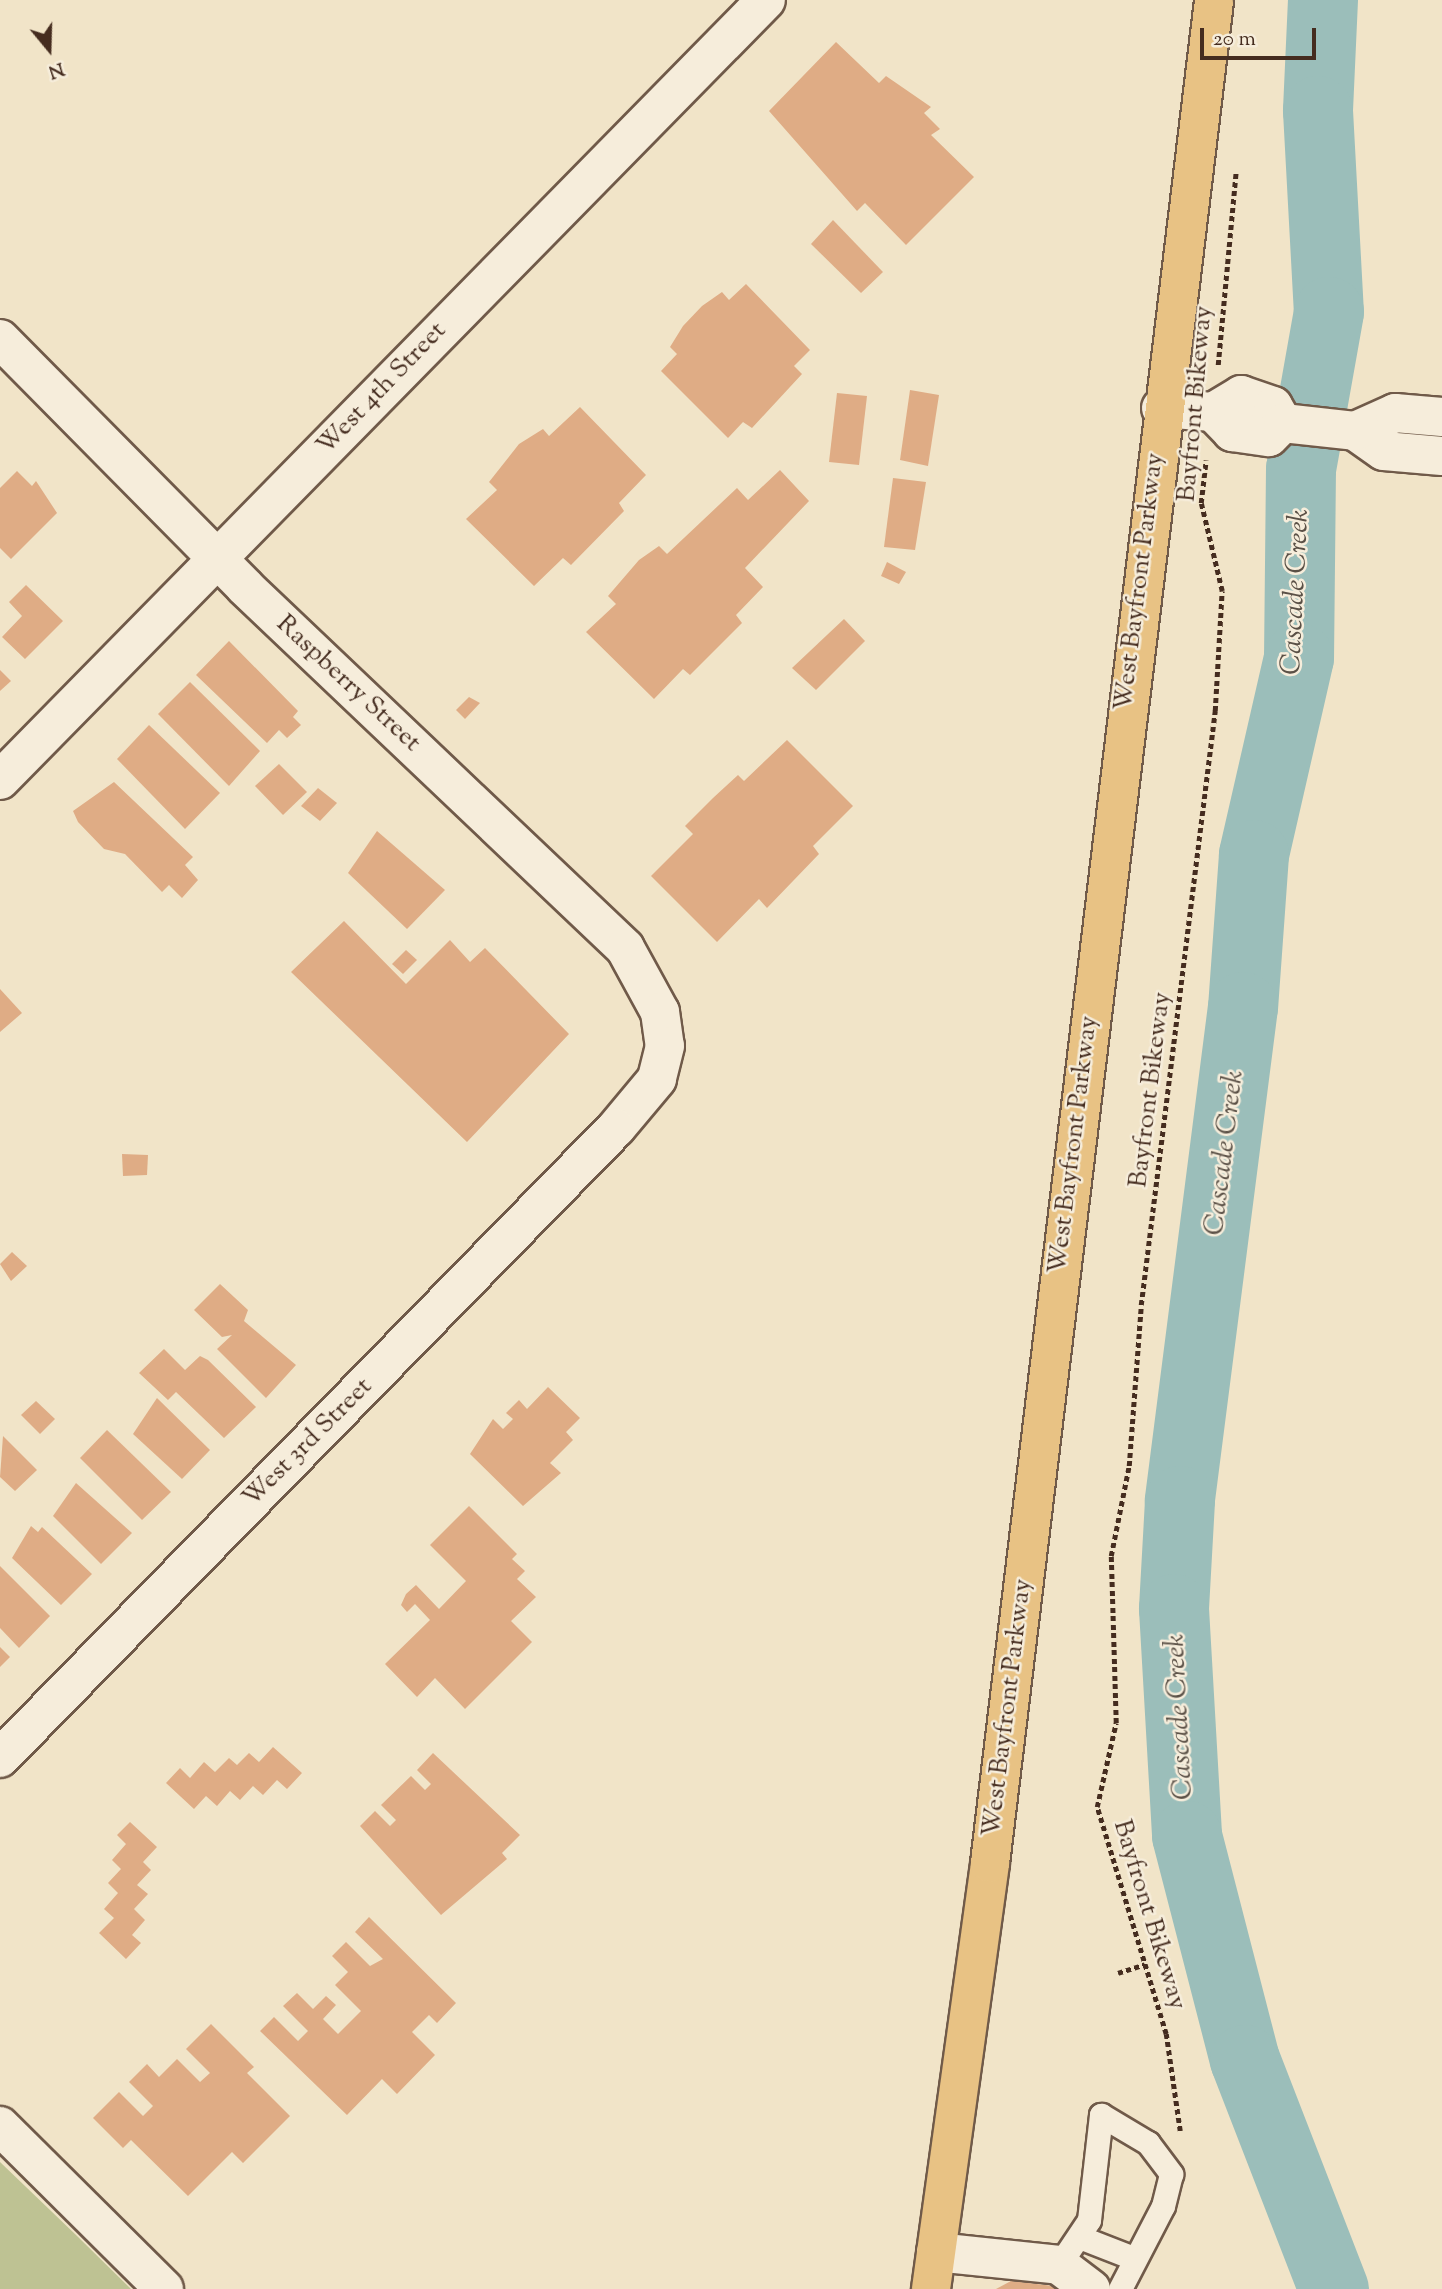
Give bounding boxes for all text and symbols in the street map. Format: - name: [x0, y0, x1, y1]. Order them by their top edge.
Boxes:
- north arrow: [14, 14, 84, 84]
- scale bar: [1204, 14, 1320, 58]
- text: 20 m: [1213, 25, 1256, 55]
- text: N: [44, 54, 68, 85]
- street label: Bayfront Bikeway: [1172, 305, 1220, 503]
- street label: West 4th Street: [311, 316, 453, 462]
- street label: West Bayfront Parkway: [1109, 451, 1171, 713]
- water label: Cascade Creek: [1275, 508, 1317, 676]
- street label: Raspberry Street: [269, 609, 427, 759]
- street label: Bayfront Bikeway: [1124, 991, 1178, 1189]
- street label: West Bayfront Parkway: [1043, 1014, 1105, 1276]
- water label: Cascade Creek: [1198, 1069, 1252, 1237]
- street label: West 3rd Street: [237, 1372, 379, 1514]
- street label: West Bayfront Parkway: [977, 1577, 1039, 1839]
- water label: Cascade Creek: [1159, 1633, 1201, 1801]
- street label: Bayfront Bikeway: [1105, 1816, 1193, 2014]

